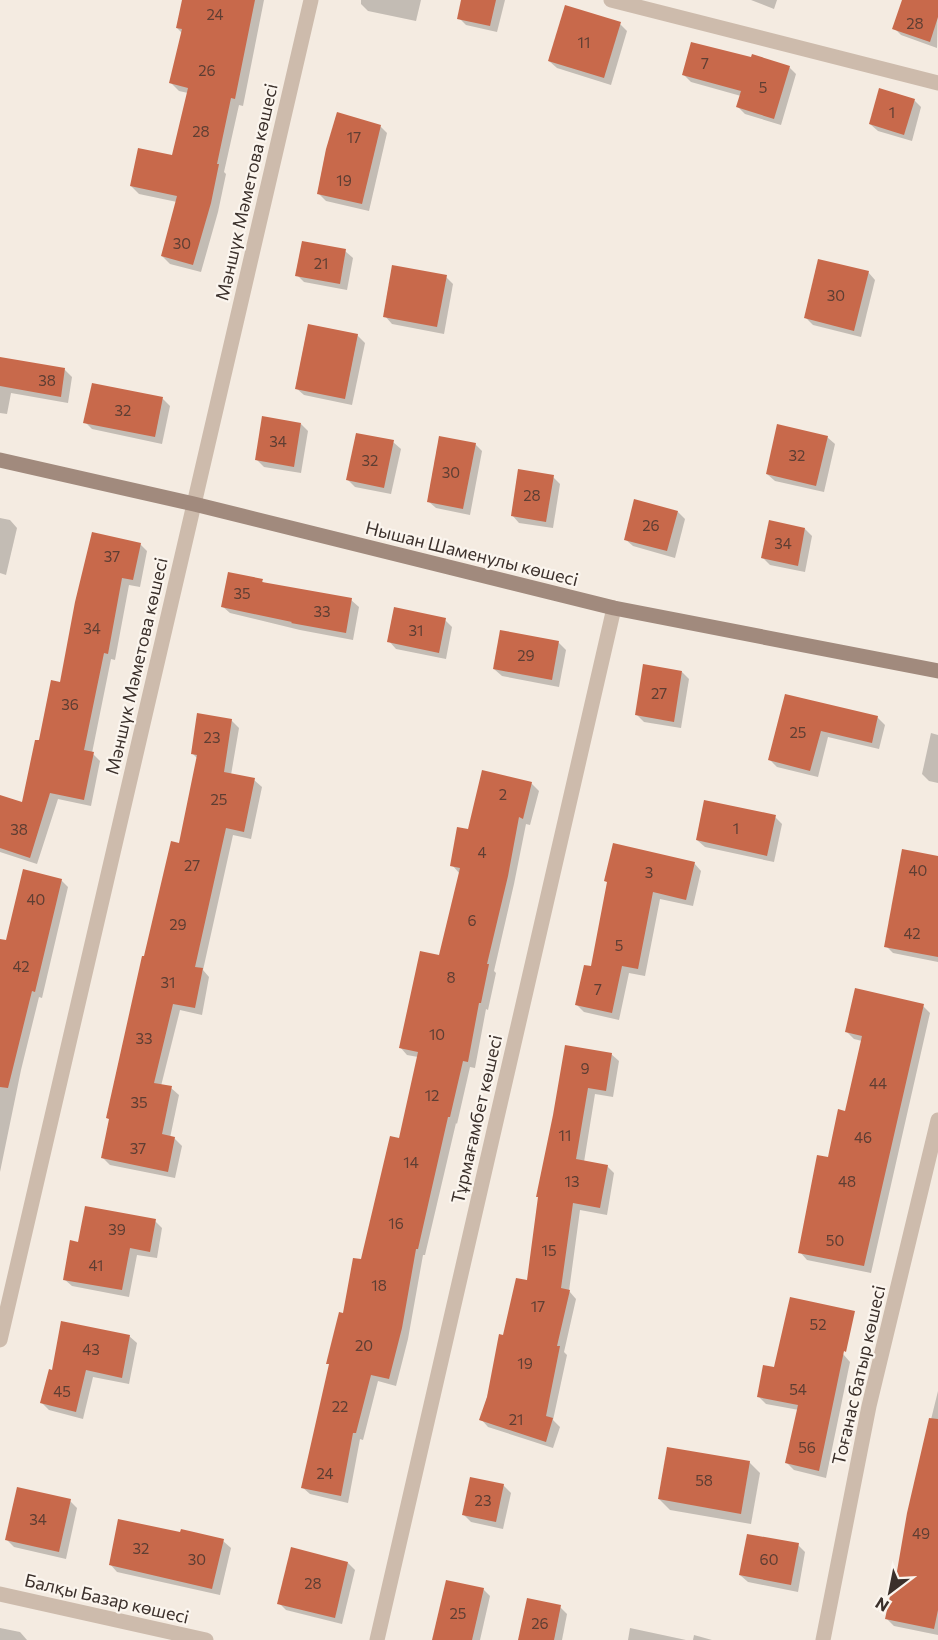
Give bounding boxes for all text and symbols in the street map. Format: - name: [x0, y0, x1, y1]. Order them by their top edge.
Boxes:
- house number: 24: [206, 5, 224, 23]
- house number: 28: [906, 14, 924, 32]
- house number: 11: [578, 33, 590, 51]
- house number: 7: [701, 54, 709, 72]
- house number: 26: [198, 61, 216, 79]
- house number: 5: [759, 78, 767, 96]
- street label: Мәншүк Мәметова көшесі: [210, 81, 282, 303]
- house number: 1: [889, 103, 895, 121]
- house number: 28: [192, 122, 210, 140]
- house number: 17: [347, 128, 361, 146]
- house number: 19: [336, 171, 352, 189]
- house number: 30: [173, 234, 191, 252]
- house number: 21: [314, 254, 328, 272]
- house number: 30: [827, 286, 845, 304]
- house number: 38: [38, 371, 56, 389]
- house number: 32: [115, 401, 131, 419]
- house number: 34: [269, 432, 287, 450]
- house number: 32: [789, 446, 805, 464]
- house number: 32: [362, 451, 378, 469]
- house number: 30: [442, 463, 460, 481]
- house number: 28: [523, 486, 541, 504]
- street label: Нышан Шаменулы көшесі: [363, 516, 581, 590]
- house number: 26: [642, 516, 660, 534]
- house number: 34: [774, 534, 792, 552]
- house number: 37: [104, 547, 120, 565]
- street label: Мәншүк Мәметова көшесі: [100, 555, 172, 777]
- house number: 35: [233, 584, 251, 602]
- house number: 33: [313, 602, 331, 620]
- house number: 34: [83, 619, 101, 637]
- house number: 31: [409, 621, 423, 639]
- house number: 29: [517, 646, 535, 664]
- house number: 27: [651, 684, 667, 702]
- house number: 36: [61, 695, 79, 713]
- house number: 25: [790, 723, 806, 741]
- house number: 23: [204, 728, 220, 746]
- house number: 2: [499, 785, 507, 803]
- house number: 25: [211, 790, 227, 808]
- house number: 1: [733, 819, 739, 837]
- house number: 38: [10, 820, 28, 838]
- house number: 4: [478, 843, 487, 861]
- house number: 27: [184, 856, 200, 874]
- house number: 40: [909, 861, 927, 879]
- house number: 3: [645, 863, 653, 881]
- house number: 40: [27, 890, 45, 908]
- house number: 6: [467, 911, 477, 929]
- house number: 29: [169, 915, 187, 933]
- house number: 42: [903, 924, 921, 942]
- house number: 5: [615, 936, 623, 954]
- house number: 42: [12, 957, 30, 975]
- house number: 8: [446, 968, 456, 986]
- house number: 31: [161, 973, 175, 991]
- house number: 7: [594, 980, 602, 998]
- house number: 10: [429, 1025, 445, 1043]
- house number: 33: [135, 1029, 153, 1047]
- street label: Тұрмағамбет көшесі: [446, 1032, 506, 1206]
- house number: 9: [580, 1059, 590, 1077]
- house number: 44: [869, 1074, 887, 1092]
- house number: 12: [425, 1086, 439, 1104]
- house number: 35: [130, 1093, 148, 1111]
- house number: 11: [559, 1126, 571, 1144]
- house number: 46: [854, 1128, 872, 1146]
- house number: 37: [130, 1139, 146, 1157]
- house number: 14: [403, 1153, 419, 1171]
- house number: 13: [565, 1172, 579, 1190]
- house number: 48: [838, 1172, 856, 1190]
- house number: 16: [388, 1214, 404, 1232]
- house number: 39: [108, 1220, 126, 1238]
- house number: 50: [826, 1231, 844, 1249]
- house number: 15: [541, 1241, 557, 1259]
- house number: 41: [89, 1256, 103, 1274]
- house number: 18: [371, 1276, 387, 1294]
- street label: Тоғанас батыр көшесі: [827, 1283, 889, 1467]
- house number: 17: [531, 1297, 545, 1315]
- house number: 52: [810, 1315, 826, 1333]
- house number: 20: [355, 1336, 373, 1354]
- house number: 43: [82, 1340, 100, 1358]
- house number: 19: [517, 1354, 533, 1372]
- house number: 54: [789, 1380, 807, 1398]
- house number: 45: [53, 1382, 71, 1400]
- house number: 22: [332, 1397, 348, 1415]
- house number: 21: [509, 1410, 523, 1428]
- house number: 56: [798, 1438, 816, 1456]
- house number: 24: [316, 1464, 334, 1482]
- house number: 58: [695, 1471, 713, 1489]
- house number: 23: [475, 1491, 491, 1509]
- house number: 34: [29, 1510, 47, 1528]
- house number: 49: [912, 1524, 930, 1542]
- house number: 32: [133, 1539, 149, 1557]
- house number: 30: [188, 1550, 206, 1568]
- house number: 60: [760, 1550, 778, 1568]
- north arrow: [860, 1562, 920, 1622]
- street label: Балқы Базар көшесі: [23, 1568, 191, 1628]
- house number: 28: [304, 1574, 322, 1592]
- text: N: [872, 1594, 892, 1616]
- house number: 25: [450, 1604, 466, 1622]
- house number: 26: [531, 1614, 549, 1632]

